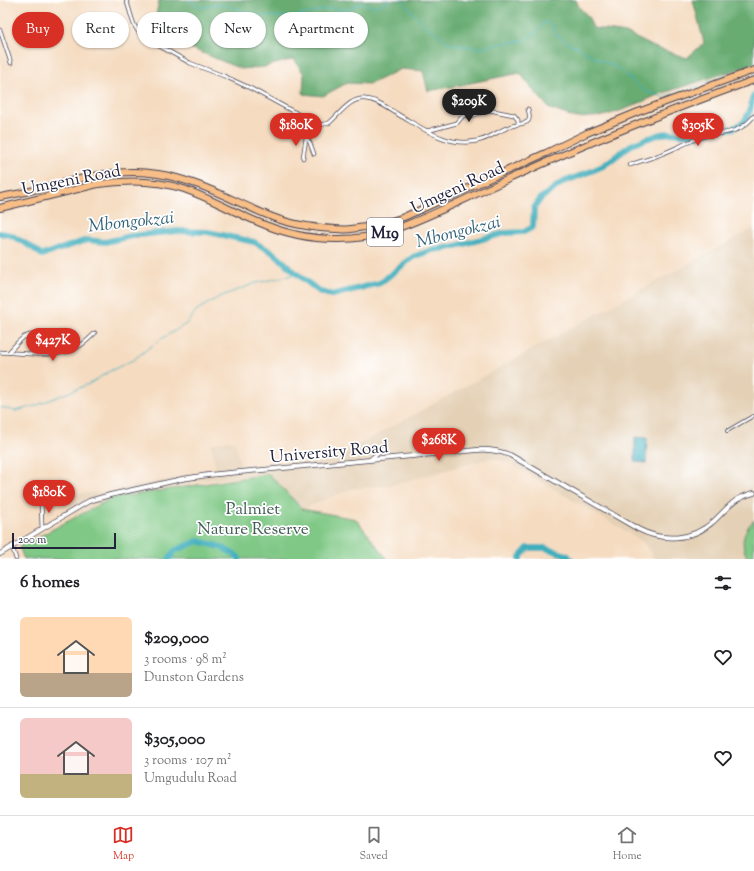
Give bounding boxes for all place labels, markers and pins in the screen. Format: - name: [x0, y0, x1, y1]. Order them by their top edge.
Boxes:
- pin: $209K: [441, 89, 497, 123]
- pin: $180K: [268, 113, 324, 147]
- pin: $305K: [670, 113, 726, 147]
- pin: $427K: [25, 328, 81, 362]
- pin: $268K: [411, 428, 467, 462]
- pin: $180K: [21, 480, 77, 514]

